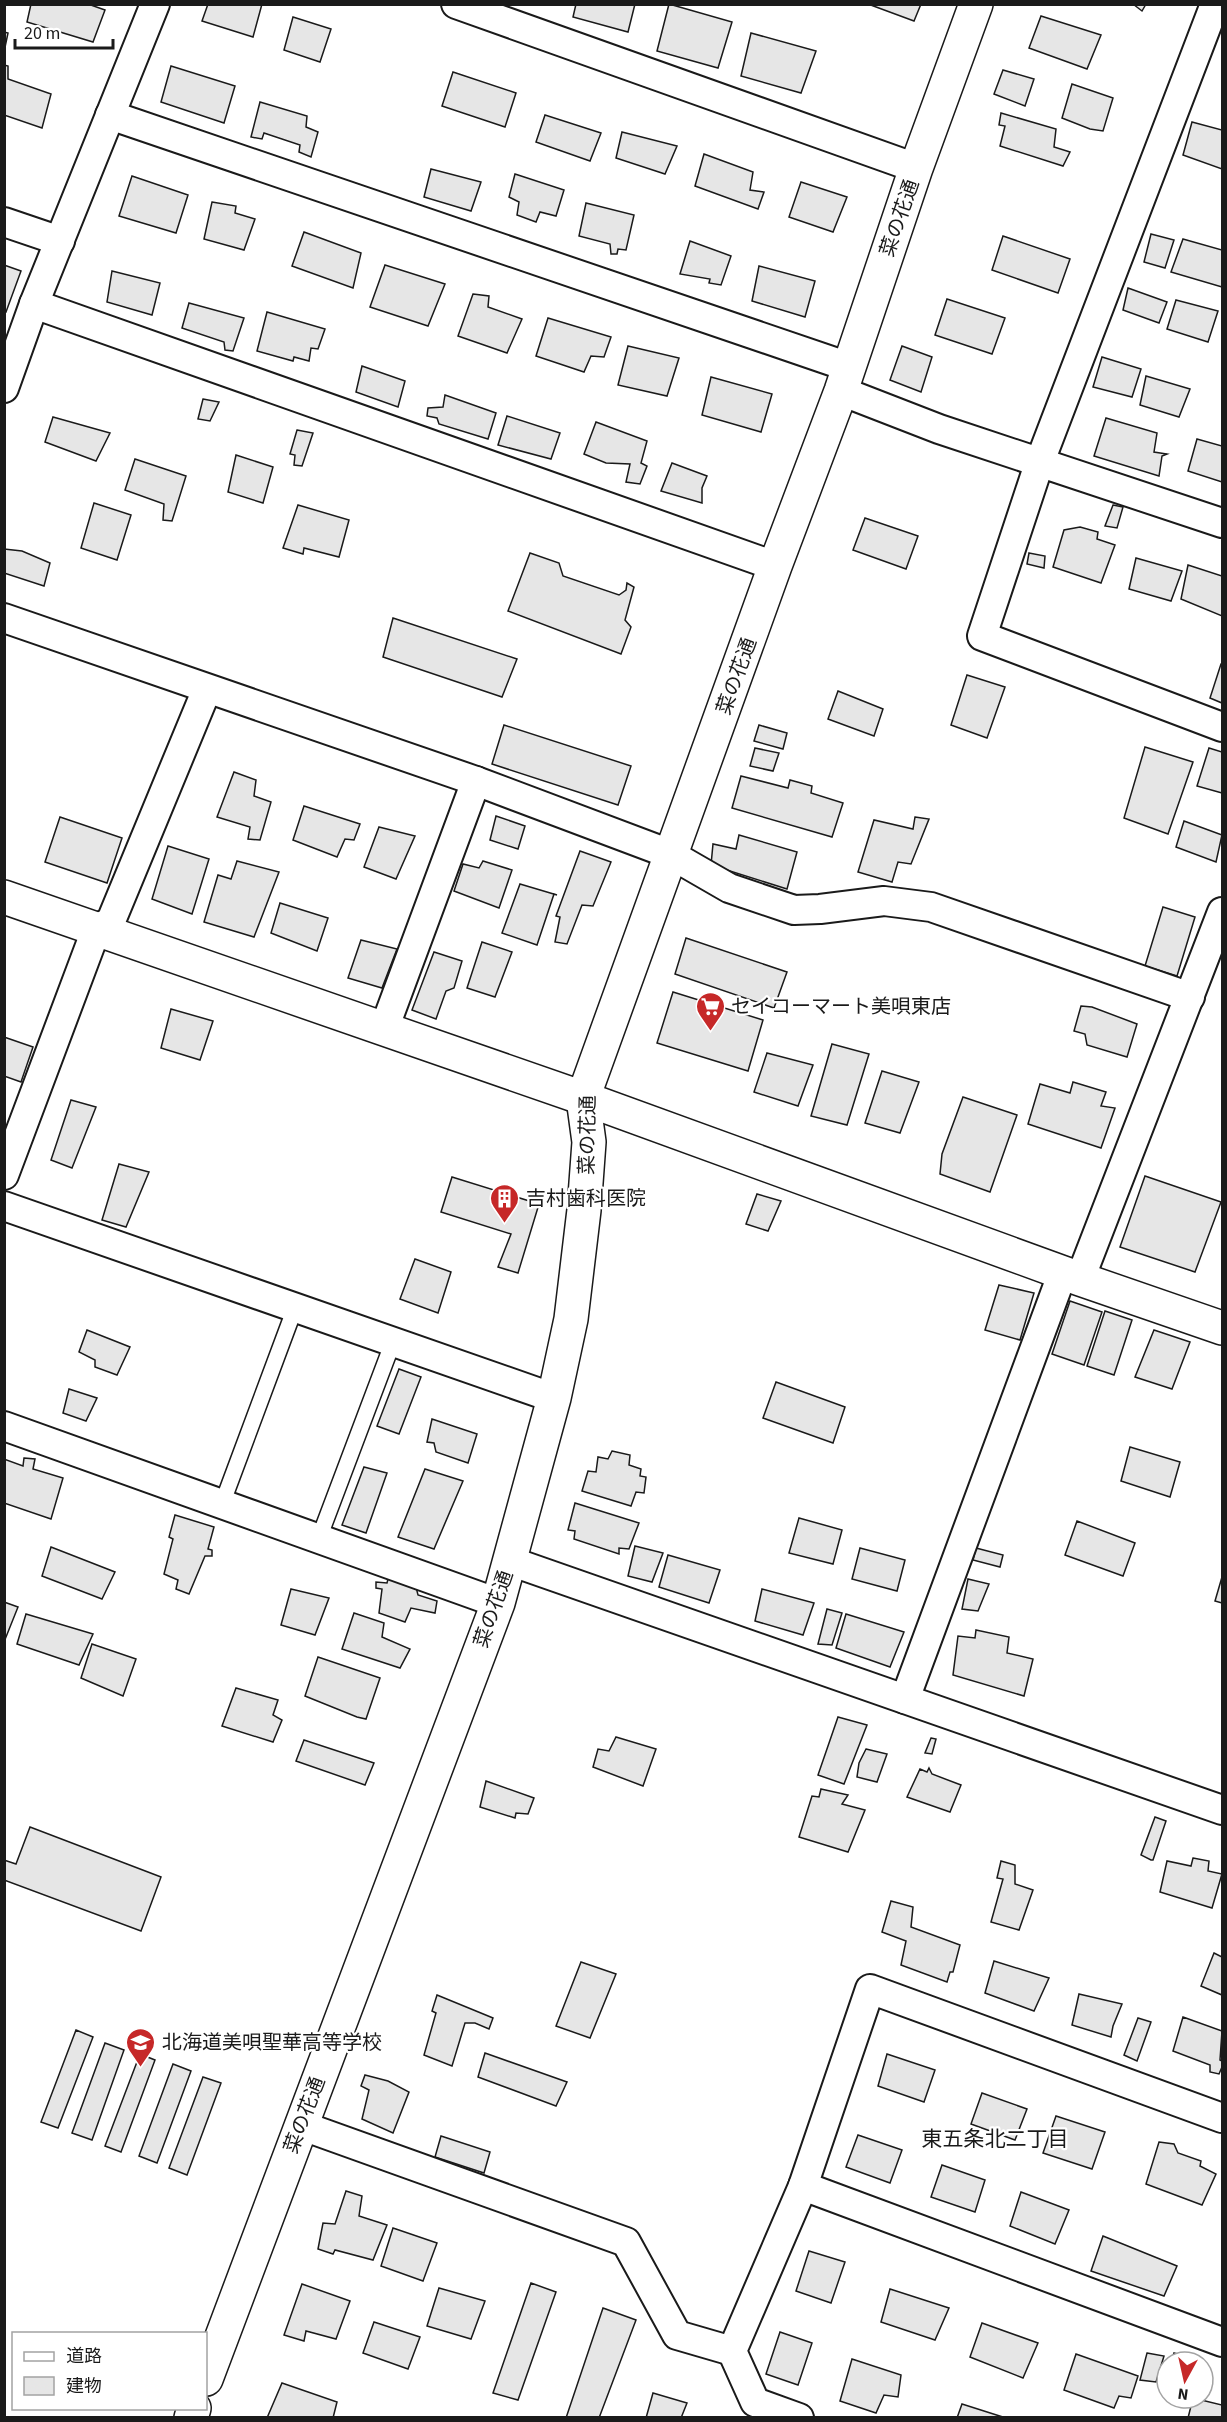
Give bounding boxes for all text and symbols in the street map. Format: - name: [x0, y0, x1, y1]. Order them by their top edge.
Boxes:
- scale bar: [15, 12, 112, 50]
- text: 20 m: [24, 21, 60, 46]
- street label: 菜の花通: [874, 176, 926, 261]
- street label: 菜の花通: [710, 634, 764, 719]
- supermarket icon: セイコーマート美唄東店: [694, 990, 726, 1032]
- place label: セイコーマート美唄東店: [731, 993, 951, 1021]
- street label: 菜の花通: [573, 1095, 603, 1175]
- building icon: 吉村歯科医院: [489, 1182, 521, 1224]
- place label: 吉村歯科医院: [526, 1185, 646, 1213]
- street label: 菜の花通: [468, 1567, 520, 1652]
- school or university icon: 北海道美唄聖華高等学校: [125, 2026, 157, 2068]
- place label: 北海道美唄聖華高等学校: [162, 2029, 382, 2057]
- street label: 菜の花通: [278, 2073, 332, 2158]
- district label: 東五条北二丁目: [922, 2124, 1069, 2154]
- legend: [12, 2332, 207, 2410]
- text: 道路: [66, 2344, 102, 2369]
- north arrow: [1155, 2350, 1215, 2410]
- text: 建物: [66, 2374, 102, 2399]
- text: N: [1176, 2382, 1190, 2405]

